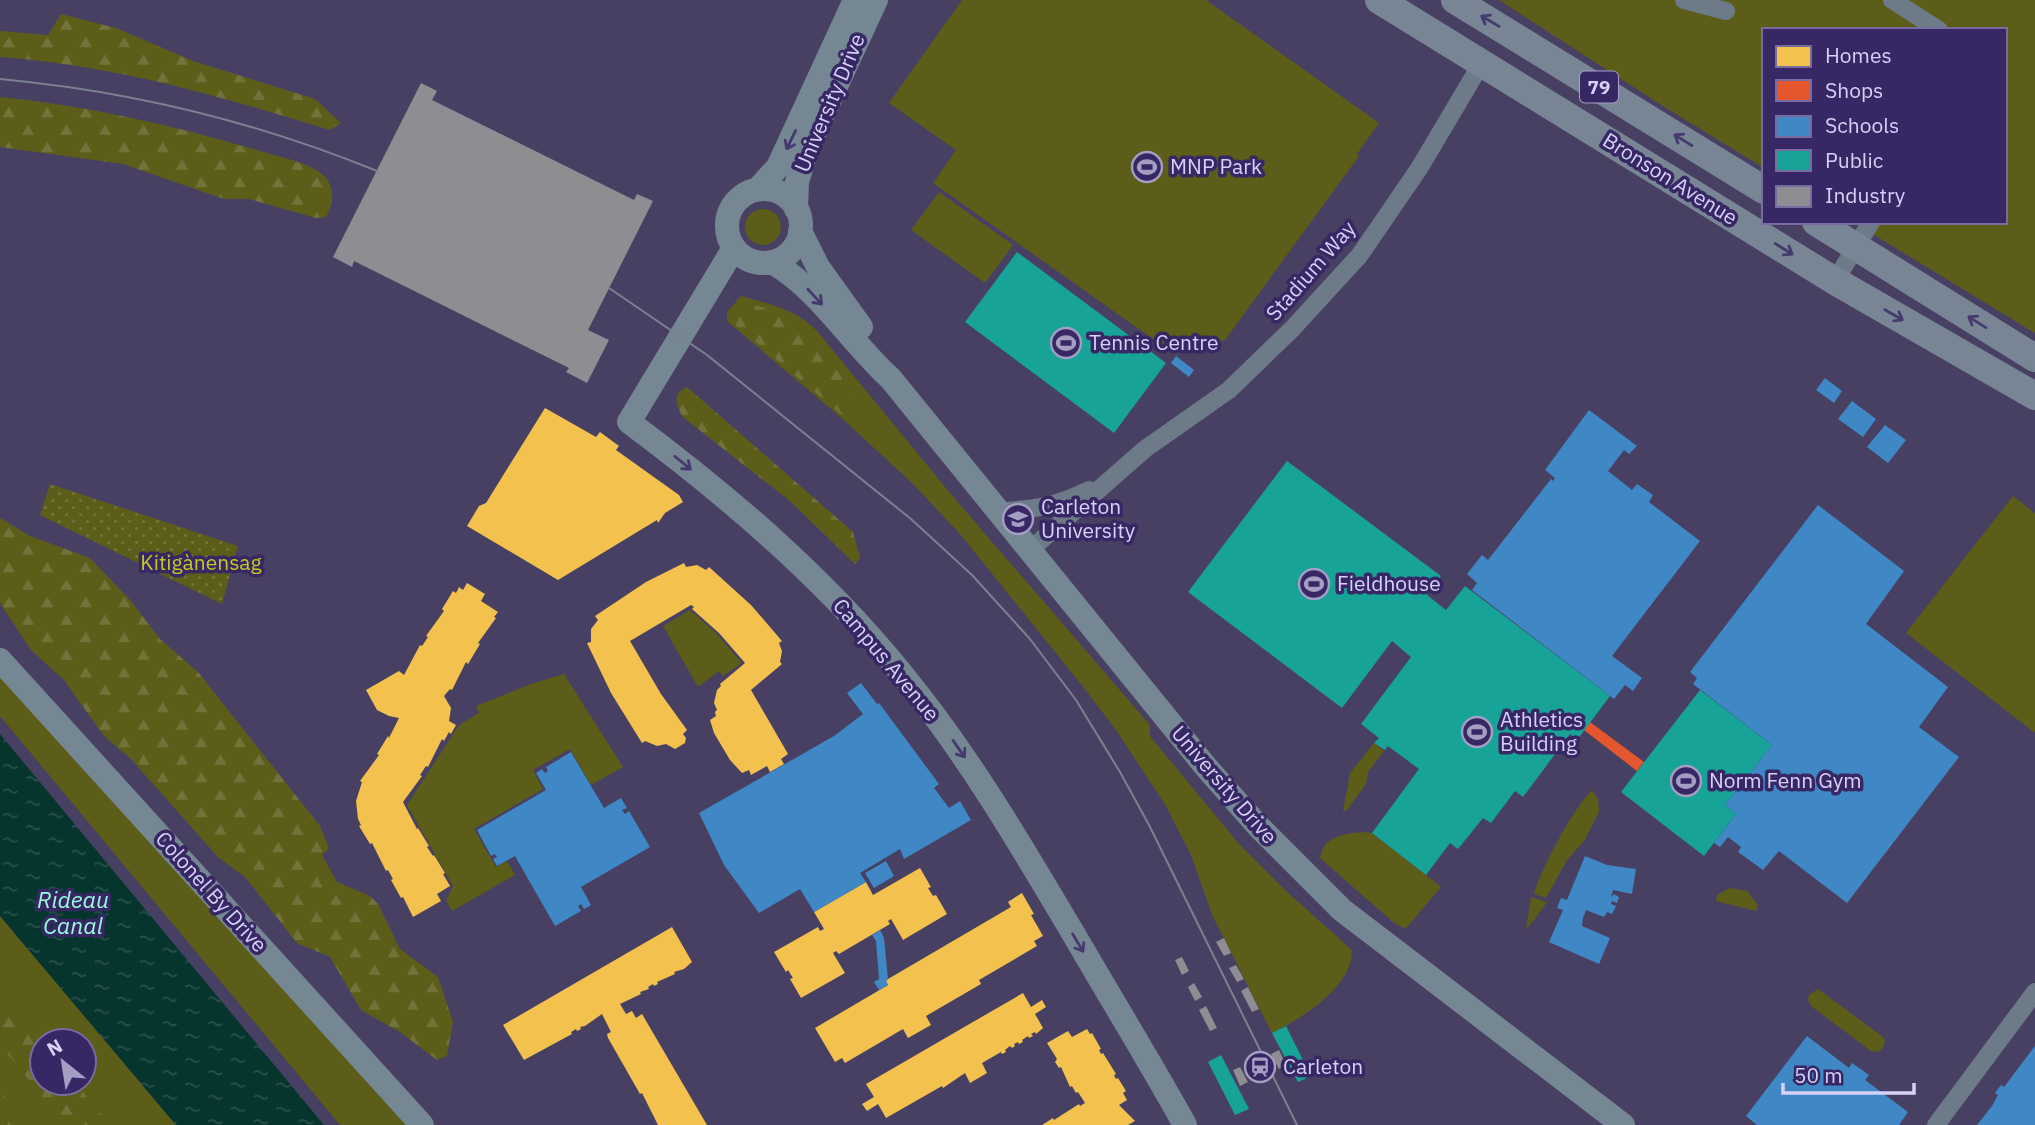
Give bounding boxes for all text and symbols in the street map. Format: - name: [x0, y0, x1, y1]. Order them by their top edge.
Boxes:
- one-way arrow: [1480, 14, 1500, 28]
- legend: [1762, 28, 2007, 224]
- street label: University Drive: [787, 29, 871, 176]
- text: Homes: [1825, 41, 1892, 69]
- road number: 79: [1580, 72, 1618, 102]
- text: Shops: [1825, 76, 1883, 104]
- text: Schools: [1825, 111, 1899, 139]
- street label: Bronson Avenue: [1598, 125, 1743, 231]
- one-way arrow: [784, 129, 797, 150]
- one-way arrow: [1674, 133, 1694, 147]
- text: Public: [1825, 146, 1883, 174]
- sports icon: MNP Park: [1130, 150, 1164, 184]
- place label: MNP Park: [1170, 152, 1262, 180]
- text: Industry: [1825, 181, 1906, 209]
- street label: Stadium Way: [1259, 214, 1362, 326]
- one-way arrow: [1773, 243, 1793, 257]
- one-way arrow: [807, 288, 824, 305]
- one-way arrow: [1884, 308, 1904, 322]
- one-way arrow: [1968, 314, 1987, 329]
- sports icon: Tennis Centre: [1049, 326, 1083, 360]
- place label: Tennis Centre: [1089, 328, 1218, 356]
- one-way arrow: [673, 456, 691, 471]
- place label: Carleton University: [1041, 492, 1136, 544]
- school or university icon: Carleton University: [1001, 502, 1035, 536]
- park label: Kitigànensag: [140, 548, 262, 576]
- sports icon: Fieldhouse: [1297, 567, 1331, 601]
- place label: Fieldhouse: [1337, 569, 1441, 597]
- street label: Campus Avenue: [827, 592, 946, 727]
- place label: Athletics Building: [1500, 705, 1583, 757]
- sports icon: Athletics Building: [1460, 715, 1494, 749]
- street label: University Drive: [1166, 719, 1284, 849]
- one-way arrow: [952, 739, 966, 758]
- sports icon: Norm Fenn Gym: [1669, 764, 1703, 798]
- place label: Norm Fenn Gym: [1709, 766, 1862, 794]
- street label: Colonel By Drive: [150, 825, 274, 958]
- water label: Rideau Canal: [37, 884, 109, 940]
- one-way arrow: [1072, 932, 1086, 952]
- north arrow: [28, 1027, 98, 1097]
- text: N: [43, 1033, 66, 1061]
- station icon: Carleton: [1243, 1050, 1277, 1084]
- place label: Carleton: [1283, 1052, 1363, 1080]
- scale bar: [1783, 1052, 1914, 1096]
- text: 50 m: [1794, 1061, 1843, 1089]

